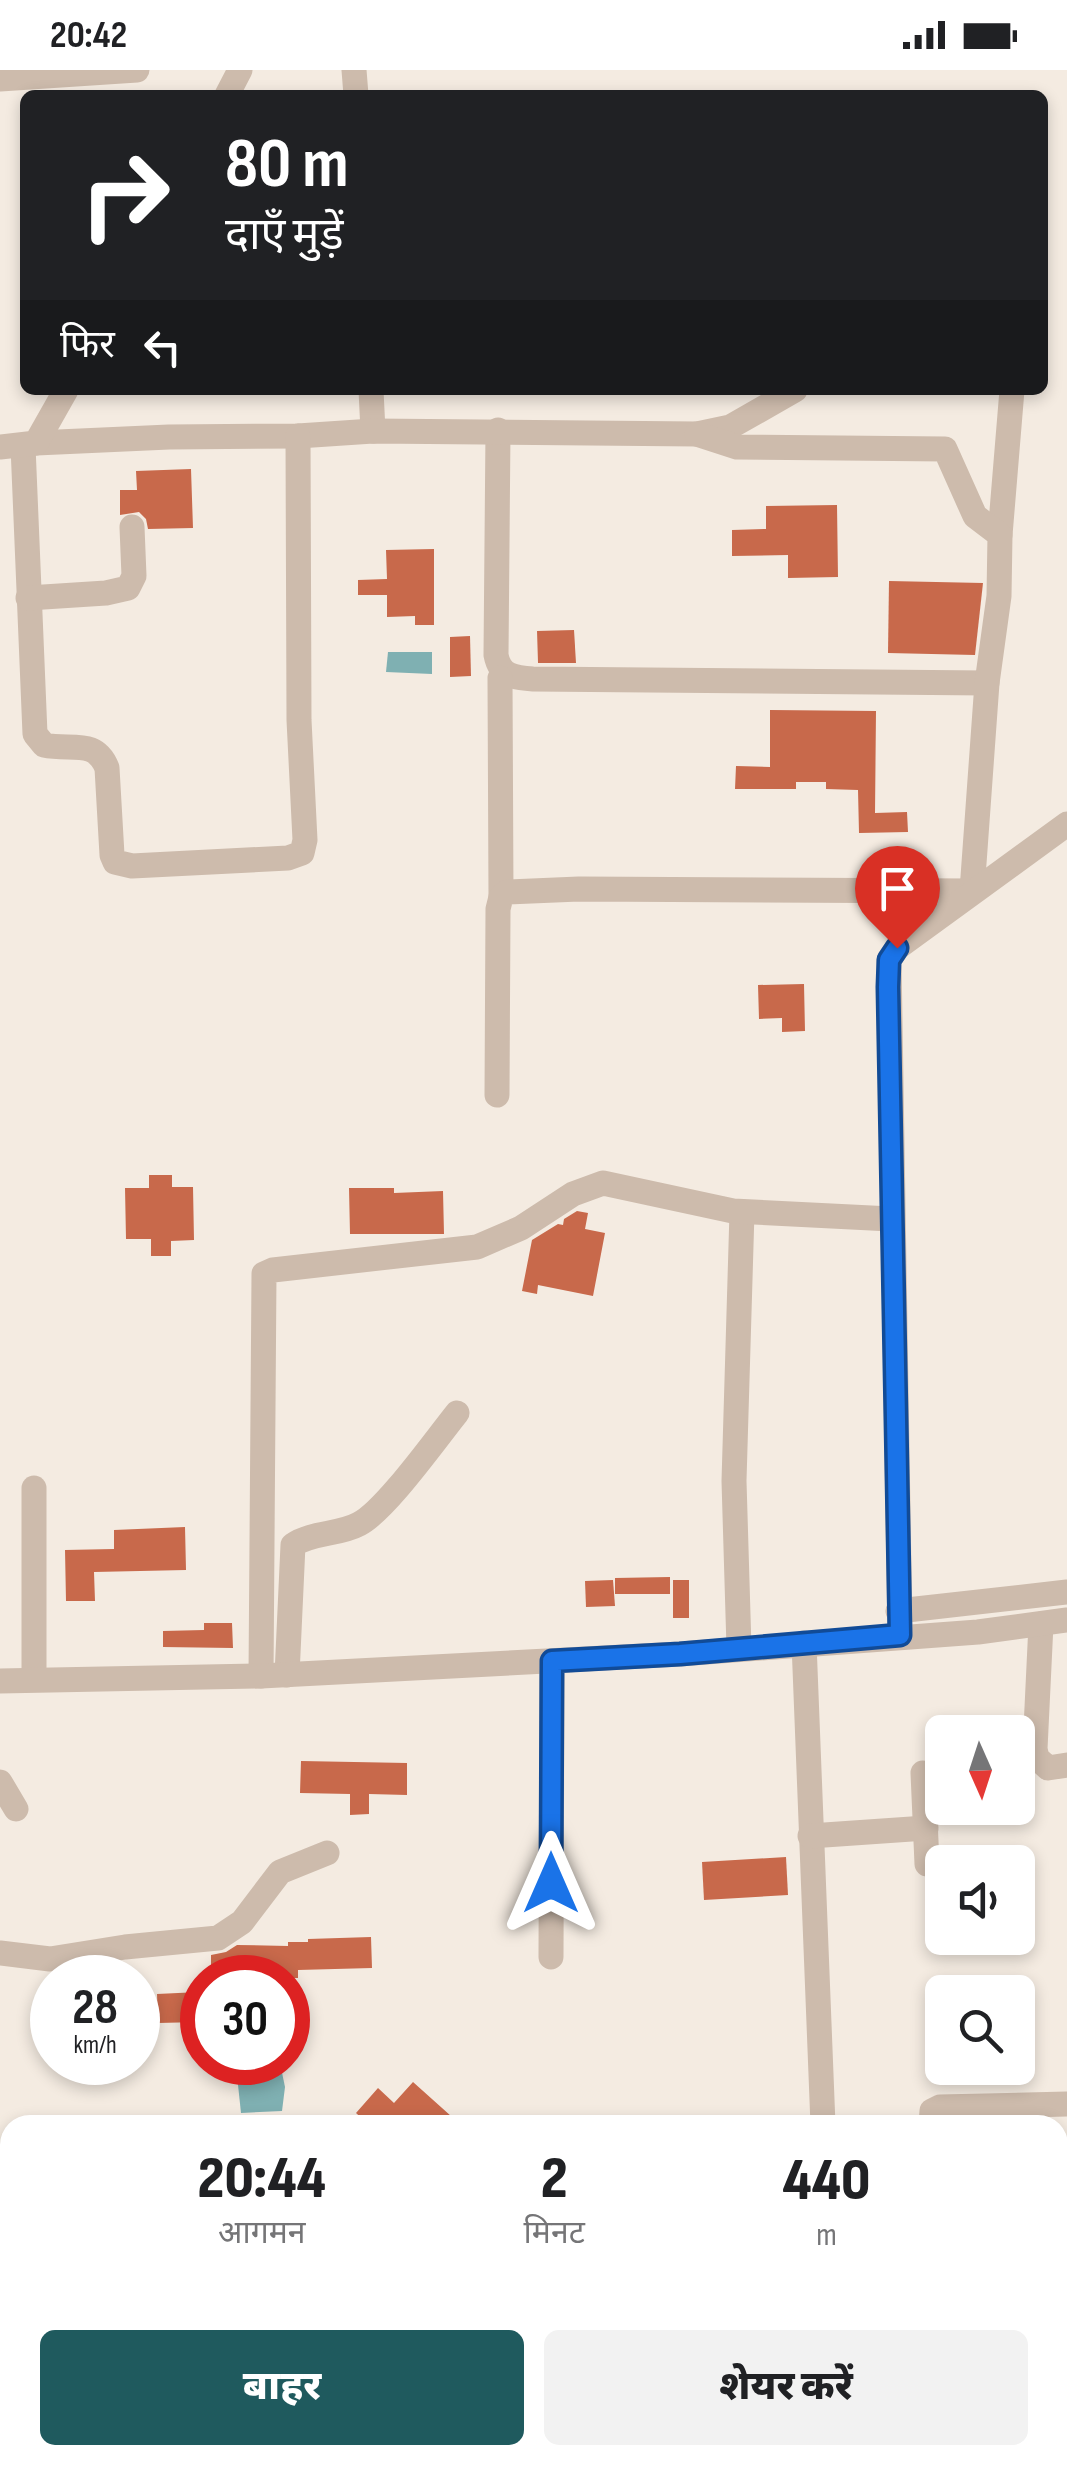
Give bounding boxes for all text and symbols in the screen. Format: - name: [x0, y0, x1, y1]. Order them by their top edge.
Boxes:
- text: 20:42: [50, 13, 127, 58]
- text: 80 m: [225, 123, 349, 207]
- icon: right: [60, 130, 190, 260]
- text: दाएँ मुड़ें: [225, 208, 344, 263]
- icon: left: [135, 320, 190, 375]
- text: फिर: [60, 323, 115, 368]
- pin: [855, 846, 940, 949]
- icon: arrive: [870, 861, 925, 916]
- north arrow: [925, 1715, 1035, 1825]
- map controls: [925, 1715, 1035, 2085]
- position arrow: [499, 1831, 603, 1935]
- button: sound: [925, 1845, 1035, 1955]
- speed limit sign: 30: [180, 1955, 310, 2085]
- button: search: [925, 1975, 1035, 2085]
- text: 28: [72, 1978, 118, 2038]
- text: km/h: [73, 2030, 117, 2061]
- text: 20:44: [197, 2143, 326, 2215]
- text: 2: [541, 2143, 568, 2215]
- text: 440: [782, 2145, 870, 2217]
- text: आगमन: [218, 2214, 306, 2253]
- text: मिनट: [524, 2214, 585, 2253]
- text: m: [816, 2216, 837, 2255]
- button: बाहर: [40, 2330, 524, 2445]
- button: शेयर करें: [544, 2330, 1028, 2445]

